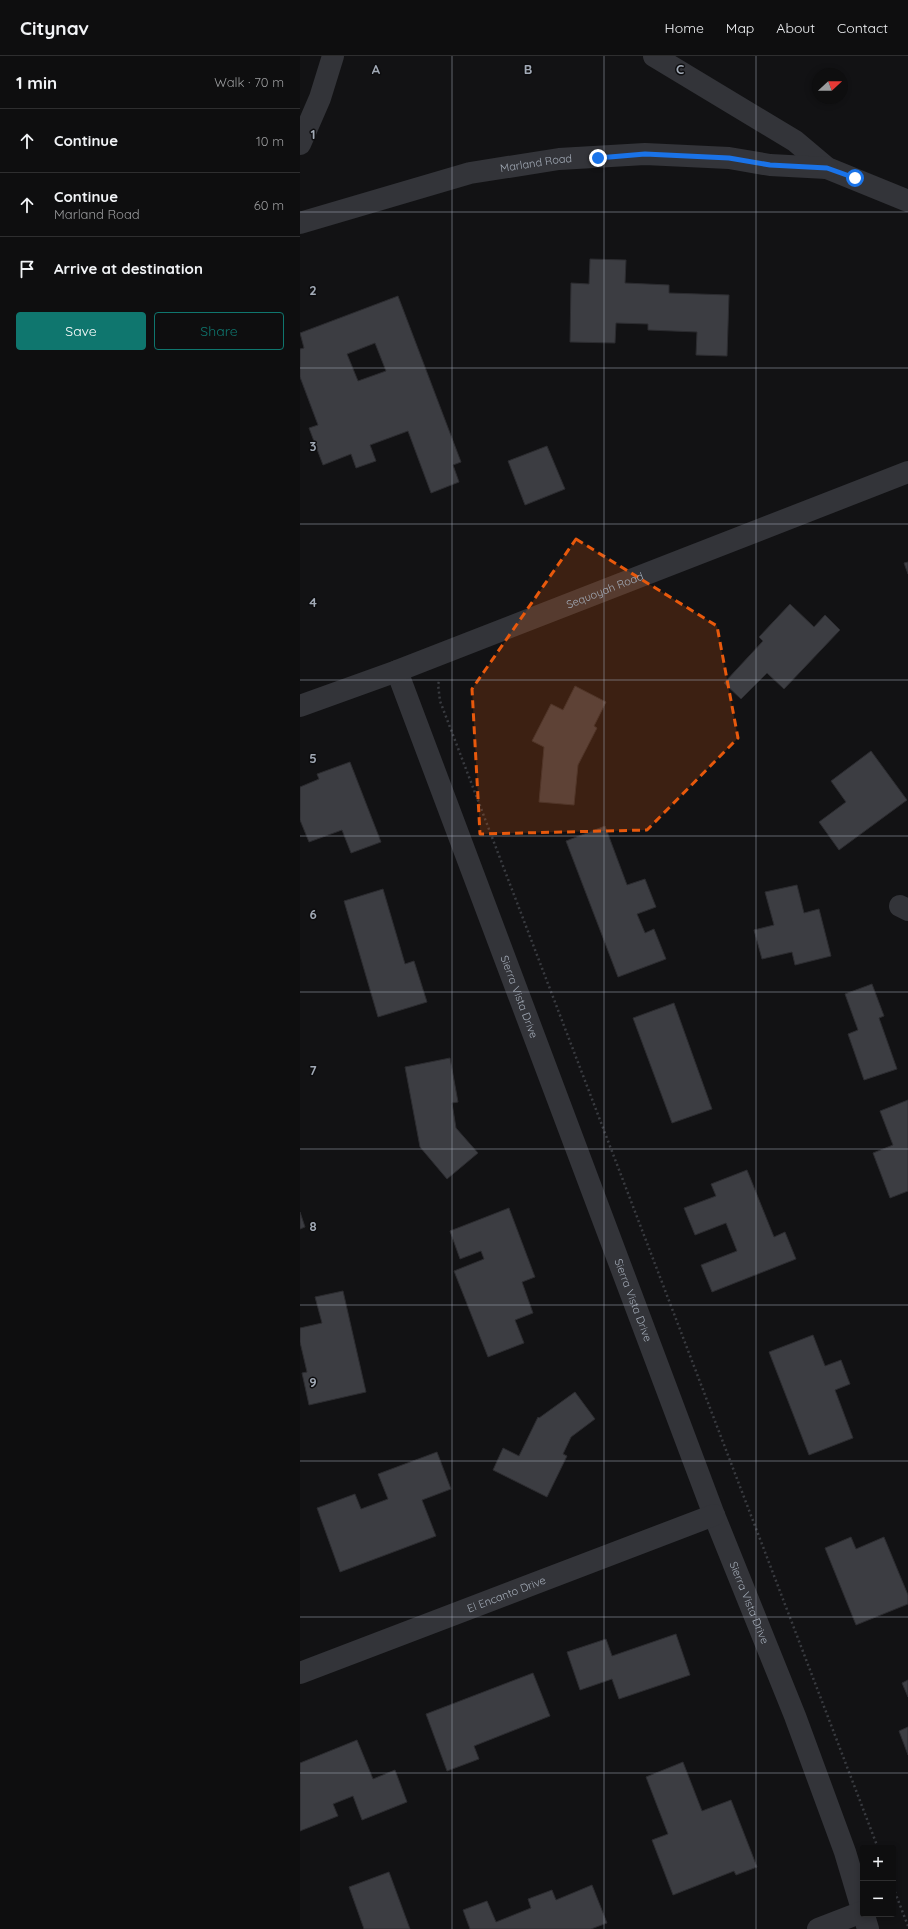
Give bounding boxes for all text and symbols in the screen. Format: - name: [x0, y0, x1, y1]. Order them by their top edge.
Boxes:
- text: Citynav: [20, 16, 89, 40]
- text: Home: [665, 19, 704, 37]
- text: Map: [726, 19, 754, 37]
- text: About: [776, 19, 815, 37]
- text: Contact: [837, 19, 888, 37]
- text: A: [372, 61, 381, 77]
- text: B: [524, 61, 532, 77]
- text: C: [676, 61, 684, 77]
- north arrow: [812, 68, 848, 104]
- text: 1 min: [16, 72, 57, 93]
- text: Walk · 70 m: [214, 74, 284, 90]
- text: 1: [310, 126, 316, 142]
- icon: ahead: [16, 130, 38, 152]
- text: Continue: [54, 131, 118, 150]
- text: 10 m: [256, 133, 284, 149]
- route end: [589, 149, 607, 167]
- street label: Marland Road: [499, 151, 572, 175]
- route start: [846, 169, 864, 187]
- text: Continue: [54, 187, 118, 206]
- icon: ahead: [16, 194, 38, 216]
- text: 60 m: [254, 197, 284, 213]
- text: Marland Road: [54, 206, 140, 222]
- icon: arrive: [16, 258, 38, 280]
- text: Arrive at destination: [54, 259, 203, 278]
- text: 2: [309, 282, 317, 298]
- button: Save: [16, 312, 146, 350]
- button: Share: [154, 312, 284, 350]
- text: 3: [310, 438, 317, 454]
- street label: Sequoyah Road: [564, 569, 645, 611]
- text: 4: [309, 594, 317, 610]
- text: 5: [309, 750, 317, 766]
- text: 6: [309, 906, 317, 922]
- street label: Sierra Vista Drive: [497, 953, 541, 1040]
- text: 7: [309, 1062, 317, 1078]
- text: 8: [309, 1218, 317, 1234]
- street label: Sierra Vista Drive: [611, 1257, 655, 1344]
- text: 9: [309, 1374, 317, 1390]
- street label: Sierra Vista Drive: [726, 1559, 772, 1646]
- street label: El Encanto Drive: [465, 1573, 548, 1616]
- map controls: [860, 1845, 896, 1917]
- button: +: [860, 1845, 896, 1881]
- button: −: [860, 1881, 896, 1917]

